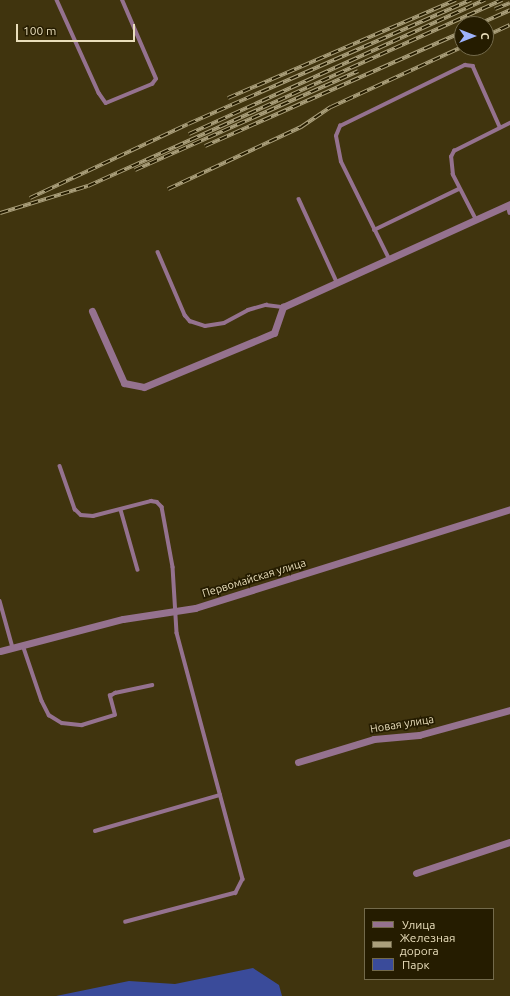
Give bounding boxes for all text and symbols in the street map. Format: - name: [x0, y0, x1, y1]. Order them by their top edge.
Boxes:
- scale bar: [18, 16, 137, 42]
- north arrow: [454, 16, 494, 56]
- text: 100 m: [23, 24, 56, 37]
- text: С: [479, 32, 491, 40]
- street label: Первомайская улица: [201, 556, 307, 600]
- street label: Новая улица: [369, 712, 435, 736]
- legend: [364, 908, 494, 980]
- text: Улица: [402, 918, 435, 931]
- text: Железная дорога: [400, 931, 456, 957]
- text: Парк: [402, 958, 430, 971]

